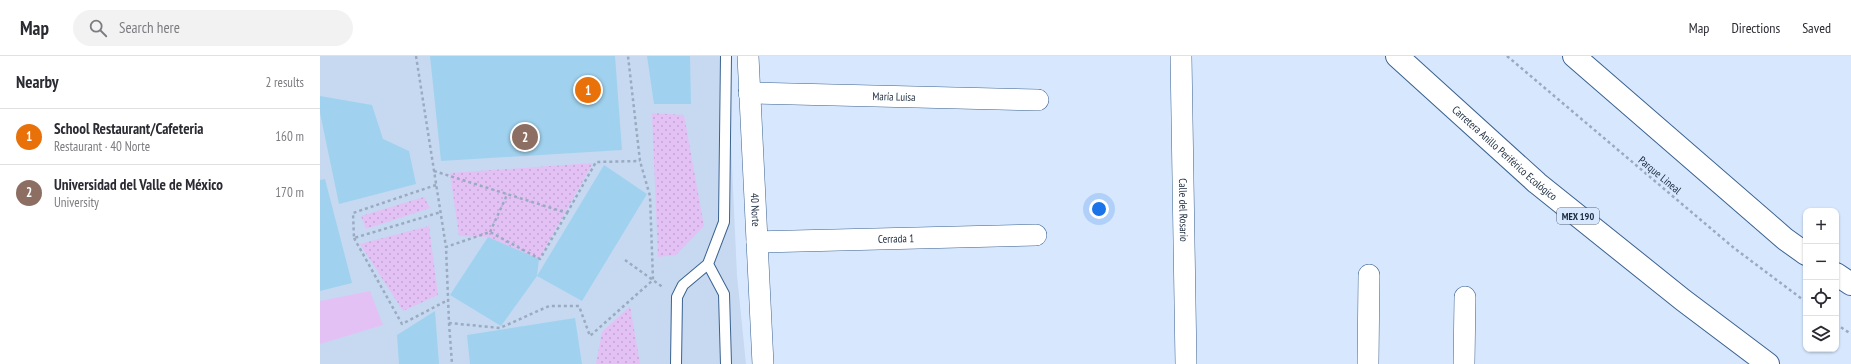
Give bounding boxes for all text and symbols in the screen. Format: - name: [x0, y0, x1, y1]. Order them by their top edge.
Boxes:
- search box: [73, 10, 353, 46]
- text: Map: [20, 16, 49, 40]
- icon: search: [87, 17, 109, 39]
- text: Search here: [119, 18, 180, 37]
- text: Map: [1689, 19, 1709, 37]
- text: Directions: [1731, 19, 1780, 37]
- text: Saved: [1802, 19, 1831, 37]
- text: Nearby: [16, 71, 59, 93]
- text: 2 results: [265, 74, 304, 91]
- pin: 1: [575, 75, 601, 105]
- street label: María Luisa: [872, 89, 916, 104]
- street label: Carretera Anillo Periférico Ecológico: [1449, 103, 1560, 204]
- text: School Restaurant/Cafeteria: [54, 119, 204, 138]
- pin: 2: [512, 122, 538, 152]
- text: 1: [26, 128, 32, 145]
- text: 160 m: [275, 128, 304, 145]
- text: Restaurant · 40 Norte: [54, 138, 150, 155]
- street label: Parque Lineal: [1636, 153, 1685, 197]
- text: Universidad del Valle de México: [54, 175, 223, 194]
- street label: Calle del Rosario: [1176, 178, 1191, 242]
- text: 2: [26, 184, 32, 201]
- text: 170 m: [275, 184, 304, 201]
- street label: 40 Norte: [748, 193, 763, 227]
- text: University: [54, 194, 99, 211]
- your location: [1089, 199, 1109, 219]
- road number: MEX 190: [1557, 208, 1599, 224]
- map controls: [1803, 208, 1839, 352]
- button: +: [1803, 208, 1839, 244]
- street label: Cerrada 1: [878, 231, 914, 246]
- button: −: [1803, 244, 1839, 280]
- button: locate: [1803, 280, 1839, 316]
- button: layers: [1803, 316, 1839, 352]

